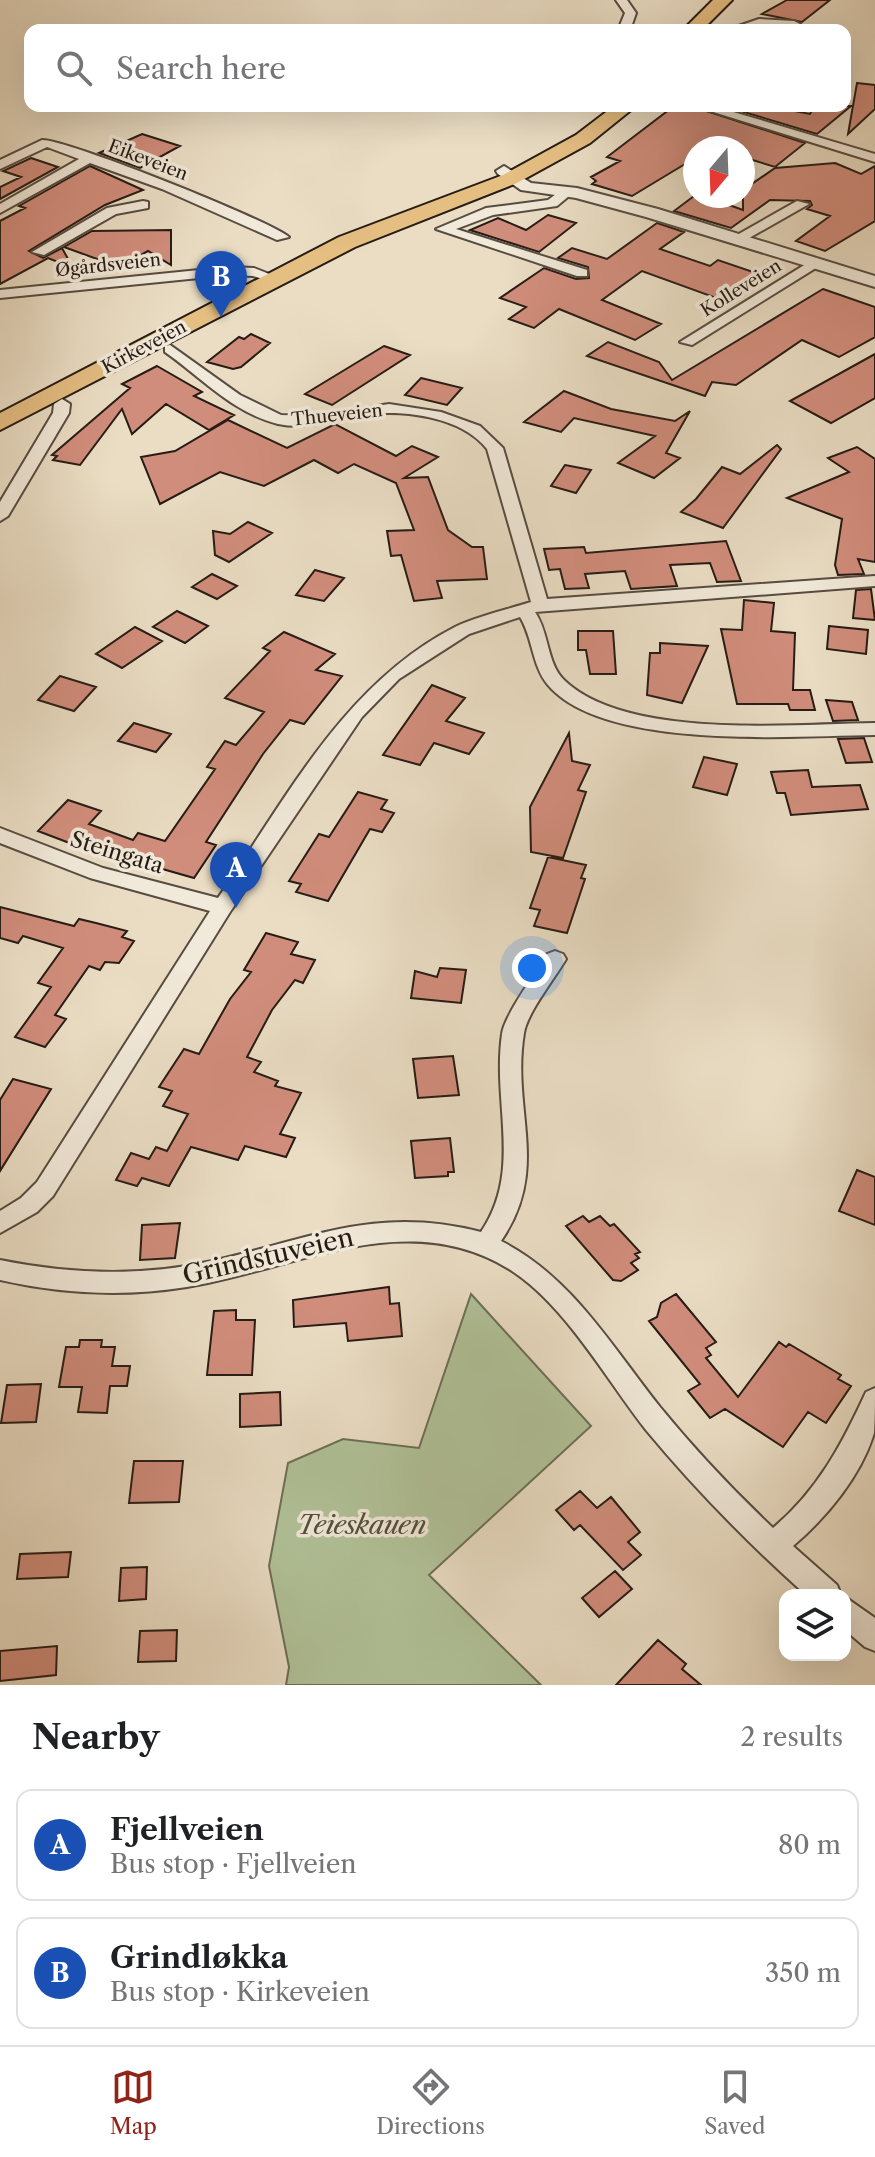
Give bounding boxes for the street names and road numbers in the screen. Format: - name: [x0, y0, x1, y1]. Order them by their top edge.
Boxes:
- street label: Eikeveien: [105, 135, 191, 185]
- street label: Øgårdsveien: [54, 249, 162, 281]
- street label: Kolleveien: [697, 255, 785, 321]
- street label: Kirkeveien: [98, 316, 190, 378]
- street label: Thueveien: [290, 399, 384, 431]
- street label: Steingata: [67, 825, 167, 880]
- street label: Grindstuveien: [179, 1221, 357, 1291]

